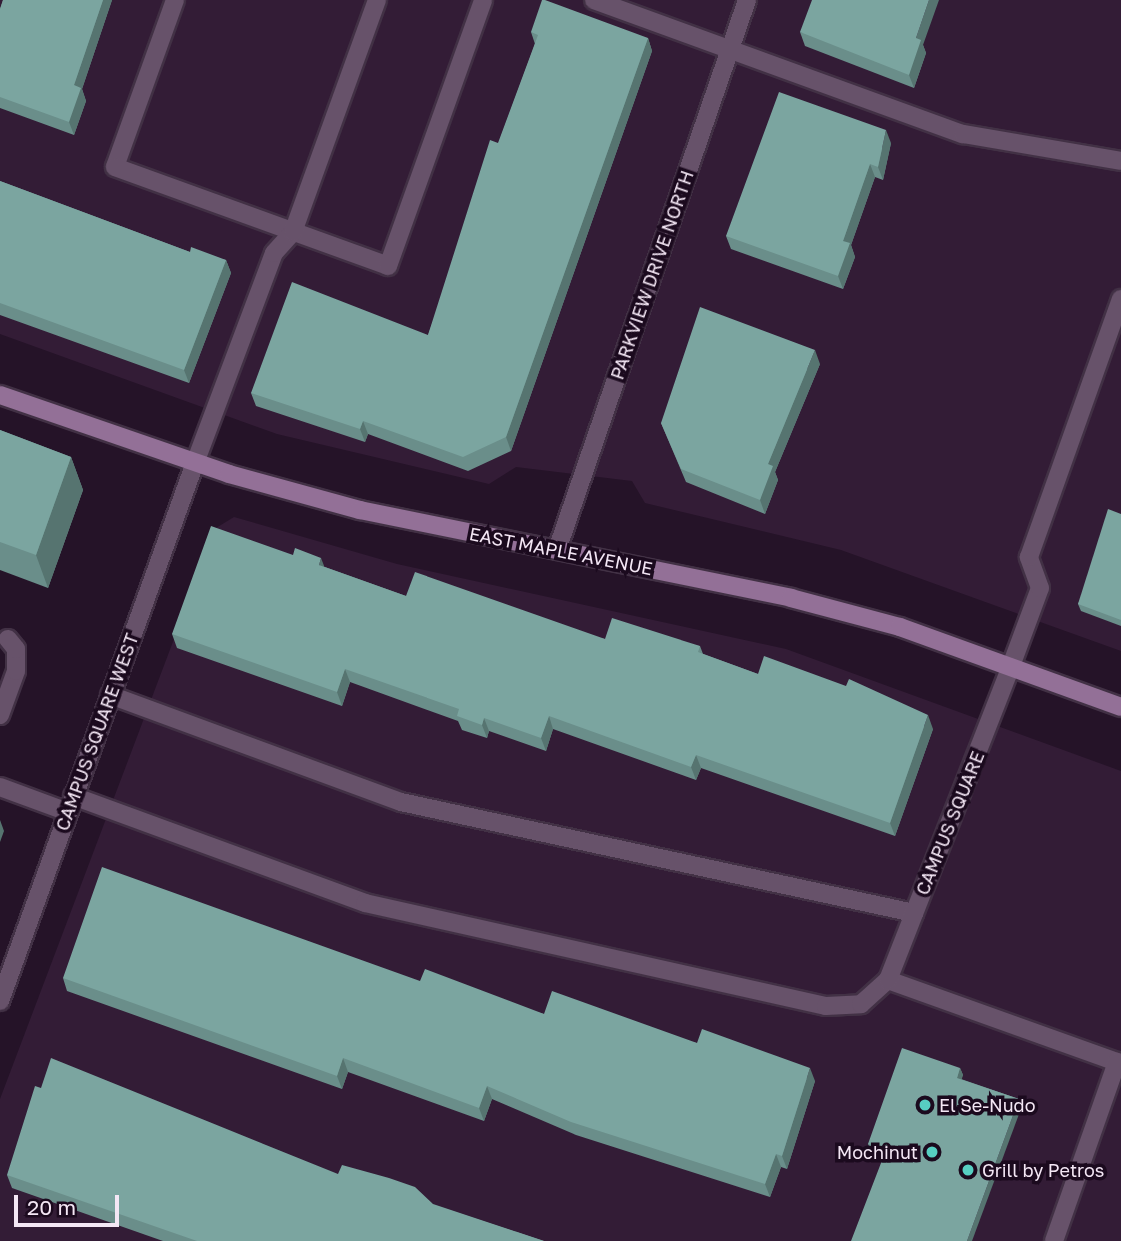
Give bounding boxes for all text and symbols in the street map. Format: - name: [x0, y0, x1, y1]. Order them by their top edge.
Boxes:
- street label: PARKVIEW DRIVE NORTH: [606, 168, 698, 382]
- street label: EAST MAPLE AVENUE: [468, 523, 654, 579]
- street label: CAMPUS SQUARE WEST: [51, 630, 143, 834]
- street label: CAMPUS SQUARE: [911, 748, 989, 898]
- place label: El Se-Nudo: [939, 1094, 1035, 1116]
- marker: El Se-Nudo: [917, 1097, 933, 1113]
- place label: Mochinut: [837, 1141, 918, 1163]
- marker: Mochinut: [924, 1144, 940, 1160]
- place label: Grill by Petros: [982, 1159, 1104, 1181]
- marker: Grill by Petros: [960, 1162, 976, 1178]
- scale bar: [18, 1182, 122, 1226]
- text: 20 m: [27, 1194, 76, 1220]

